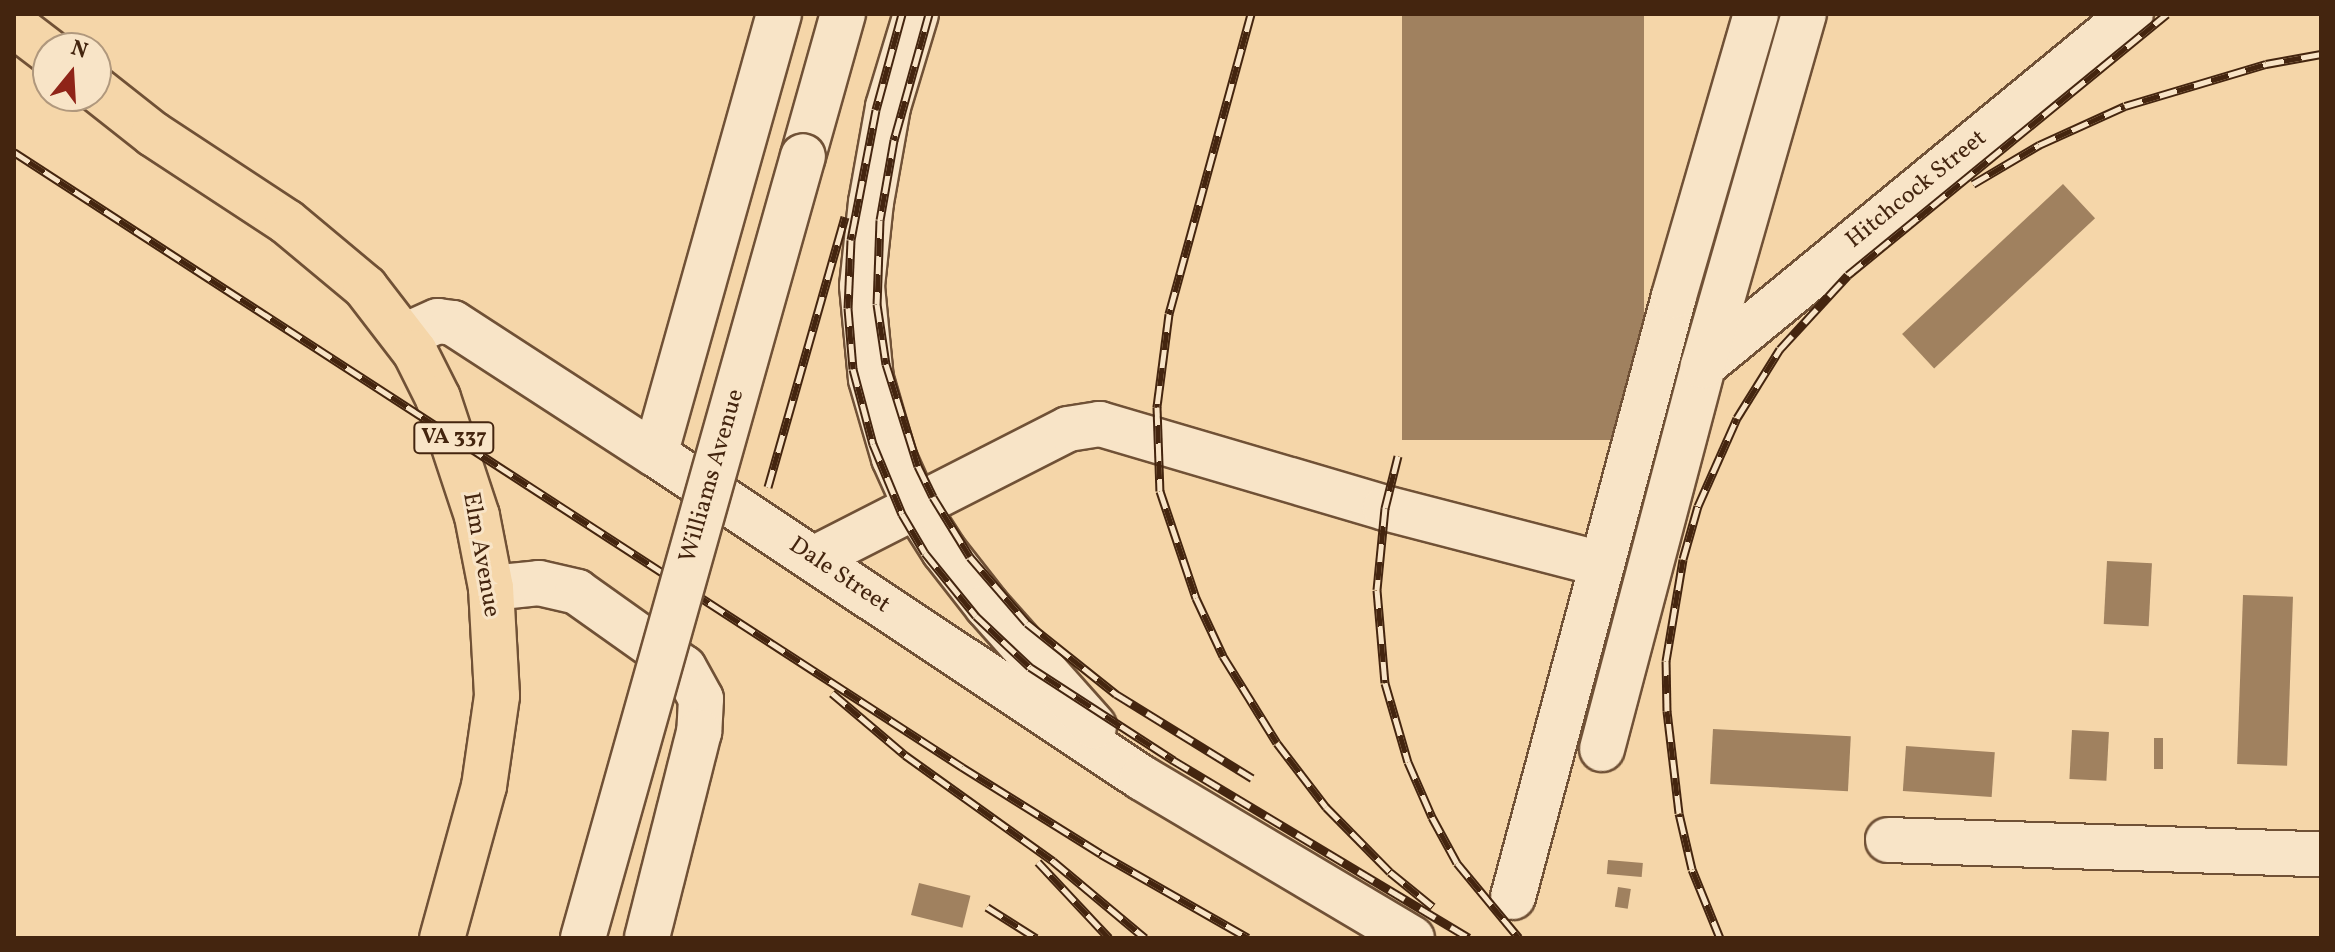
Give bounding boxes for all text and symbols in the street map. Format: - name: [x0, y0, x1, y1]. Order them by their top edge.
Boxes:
- north arrow: [32, 32, 112, 112]
- text: N: [67, 33, 91, 68]
- street label: Hitchcock Street: [1841, 125, 1993, 255]
- street label: Williams Avenue: [674, 386, 752, 566]
- road number: VA 337: [412, 420, 496, 456]
- street label: Elm Avenue: [455, 490, 505, 620]
- street label: Dale Street: [783, 532, 895, 620]

